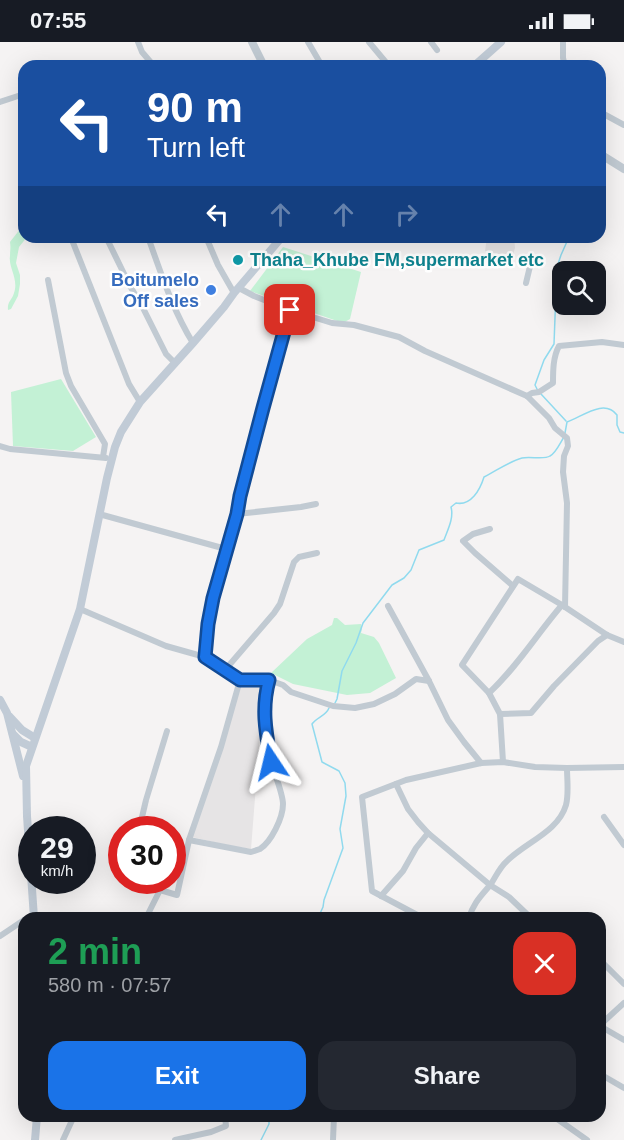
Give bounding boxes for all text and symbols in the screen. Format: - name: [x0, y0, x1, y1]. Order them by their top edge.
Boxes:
- text: 07:55: [30, 8, 86, 33]
- icon: left: [48, 84, 126, 162]
- text: 90 m: [147, 84, 243, 131]
- text: Turn left: [147, 133, 245, 163]
- icon: left: [201, 198, 234, 231]
- icon: ahead: [264, 198, 297, 231]
- icon: ahead: [327, 198, 360, 231]
- icon: right: [390, 198, 423, 231]
- place label: Thaha_Khube FM,supermarket etc: [250, 250, 544, 270]
- marker: Thaha_Khube FM,supermarket etc: [231, 253, 245, 267]
- map controls: [552, 261, 606, 315]
- button: search: [552, 261, 606, 315]
- place label: Boitumelo Off sales: [111, 270, 199, 311]
- marker: Boitumelo Off sales: [204, 283, 218, 297]
- pin: [264, 284, 315, 335]
- icon: arrive: [273, 293, 306, 326]
- position arrow: [239, 730, 303, 794]
- speed limit sign: 30: [108, 816, 186, 894]
- text: 29: [40, 831, 74, 864]
- text: km/h: [41, 862, 73, 879]
- text: 2 min: [48, 931, 142, 972]
- button: close: [513, 932, 576, 995]
- text: 580 m · 07:57: [48, 974, 171, 996]
- button: Exit: [48, 1041, 306, 1110]
- button: Share: [318, 1041, 576, 1110]

